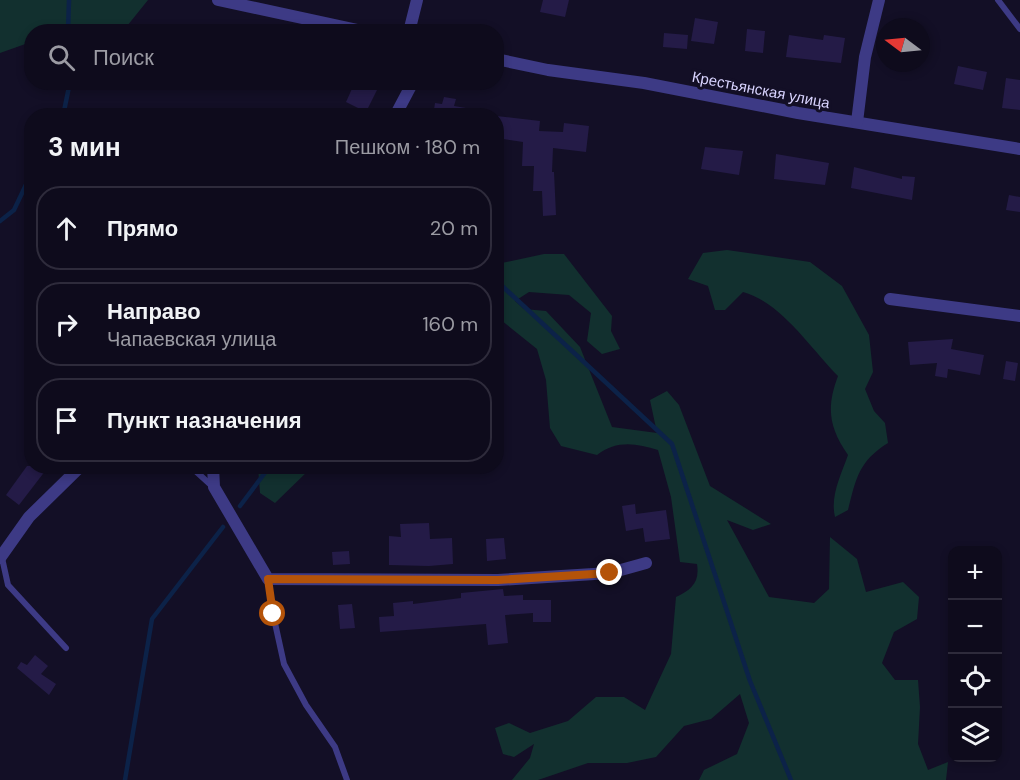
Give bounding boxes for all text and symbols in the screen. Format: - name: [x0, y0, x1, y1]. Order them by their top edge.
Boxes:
- north arrow: [876, 18, 930, 72]
- search box: [24, 24, 504, 90]
- icon: search: [45, 41, 78, 74]
- text: Поиск: [93, 43, 154, 72]
- street label: Крестьянская улица: [690, 67, 832, 113]
- text: 3 мин: [48, 130, 121, 164]
- text: Пешком · 180 m: [335, 134, 480, 160]
- icon: ahead: [50, 212, 83, 245]
- text: Прямо: [107, 214, 178, 243]
- text: 20 m: [430, 215, 478, 241]
- text: Направо: [107, 297, 201, 326]
- icon: right: [50, 308, 83, 341]
- text: 160 m: [422, 311, 478, 337]
- text: Чапаевская улица: [107, 326, 276, 352]
- icon: arrive: [50, 404, 83, 437]
- text: Пункт назначения: [107, 406, 302, 435]
- map controls: [948, 546, 1002, 762]
- button: +: [948, 546, 1002, 600]
- route end: [596, 559, 622, 585]
- route start: [259, 600, 285, 626]
- button: −: [948, 600, 1002, 654]
- button: locate: [948, 654, 1002, 708]
- button: layers: [948, 708, 1002, 762]

